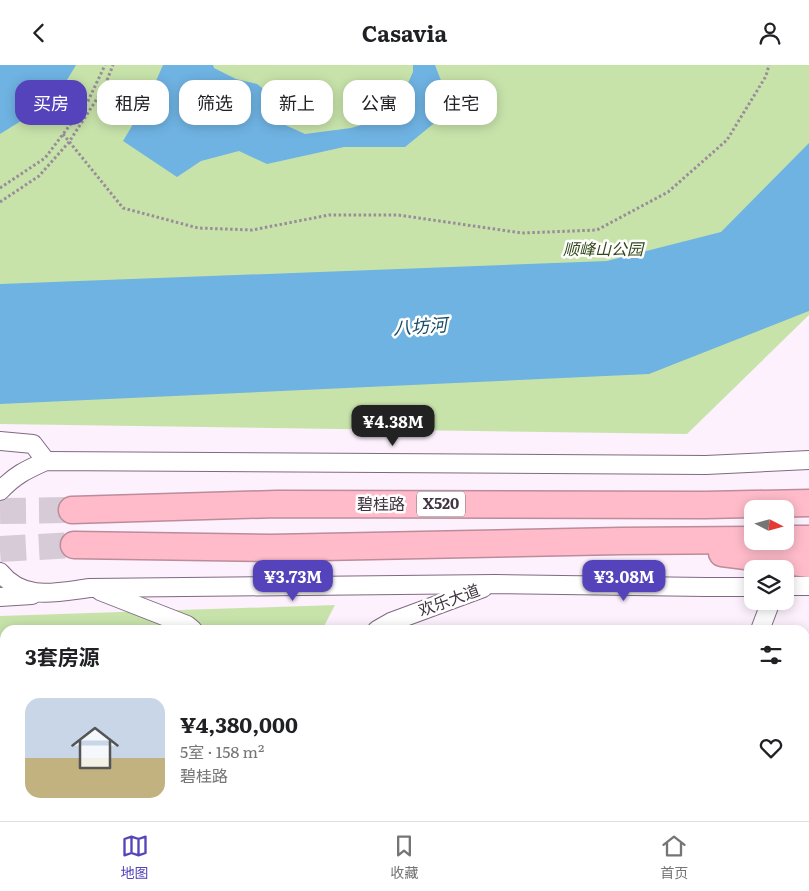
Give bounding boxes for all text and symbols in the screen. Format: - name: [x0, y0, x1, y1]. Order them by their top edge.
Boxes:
- text: Casavia: [362, 16, 447, 49]
- icon: back: [25, 19, 53, 47]
- icon: person: [756, 19, 784, 47]
- chip: 买房: [15, 80, 87, 125]
- chip: 租房: [97, 80, 169, 125]
- chip: 筛选: [179, 80, 251, 125]
- chip: 新上: [261, 80, 333, 125]
- chip: 公寓: [343, 80, 415, 125]
- chip: 住宅: [425, 80, 497, 125]
- park label: 顺峰山公园: [563, 236, 645, 260]
- water label: 八坊河: [392, 310, 451, 341]
- pin: ¥4.38M: [352, 405, 434, 447]
- text: ¥4.38M: [363, 409, 424, 433]
- street label: 碧桂路: [357, 491, 405, 515]
- road number: X520: [417, 491, 465, 517]
- north arrow: [744, 500, 794, 550]
- map controls: [744, 500, 794, 610]
- pin: ¥3.73M: [252, 559, 334, 602]
- pin: ¥3.08M: [583, 559, 665, 602]
- button: layers: [744, 560, 794, 610]
- text: ¥3.73M: [264, 564, 322, 588]
- text: ¥3.08M: [593, 564, 655, 588]
- street label: 欢乐大道: [414, 577, 483, 621]
- text: 3套房源: [25, 640, 100, 671]
- icon: filters: [757, 641, 785, 669]
- text: ¥4,380,000: [180, 708, 298, 739]
- icon: home: [65, 718, 125, 778]
- icon: heart: [757, 734, 785, 762]
- text: 5室 · 158 m²: [180, 739, 264, 763]
- text: 碧桂路: [180, 763, 228, 787]
- tab: 地图: [121, 832, 149, 882]
- tab: 收藏: [390, 832, 418, 882]
- tab: 首页: [660, 832, 688, 882]

